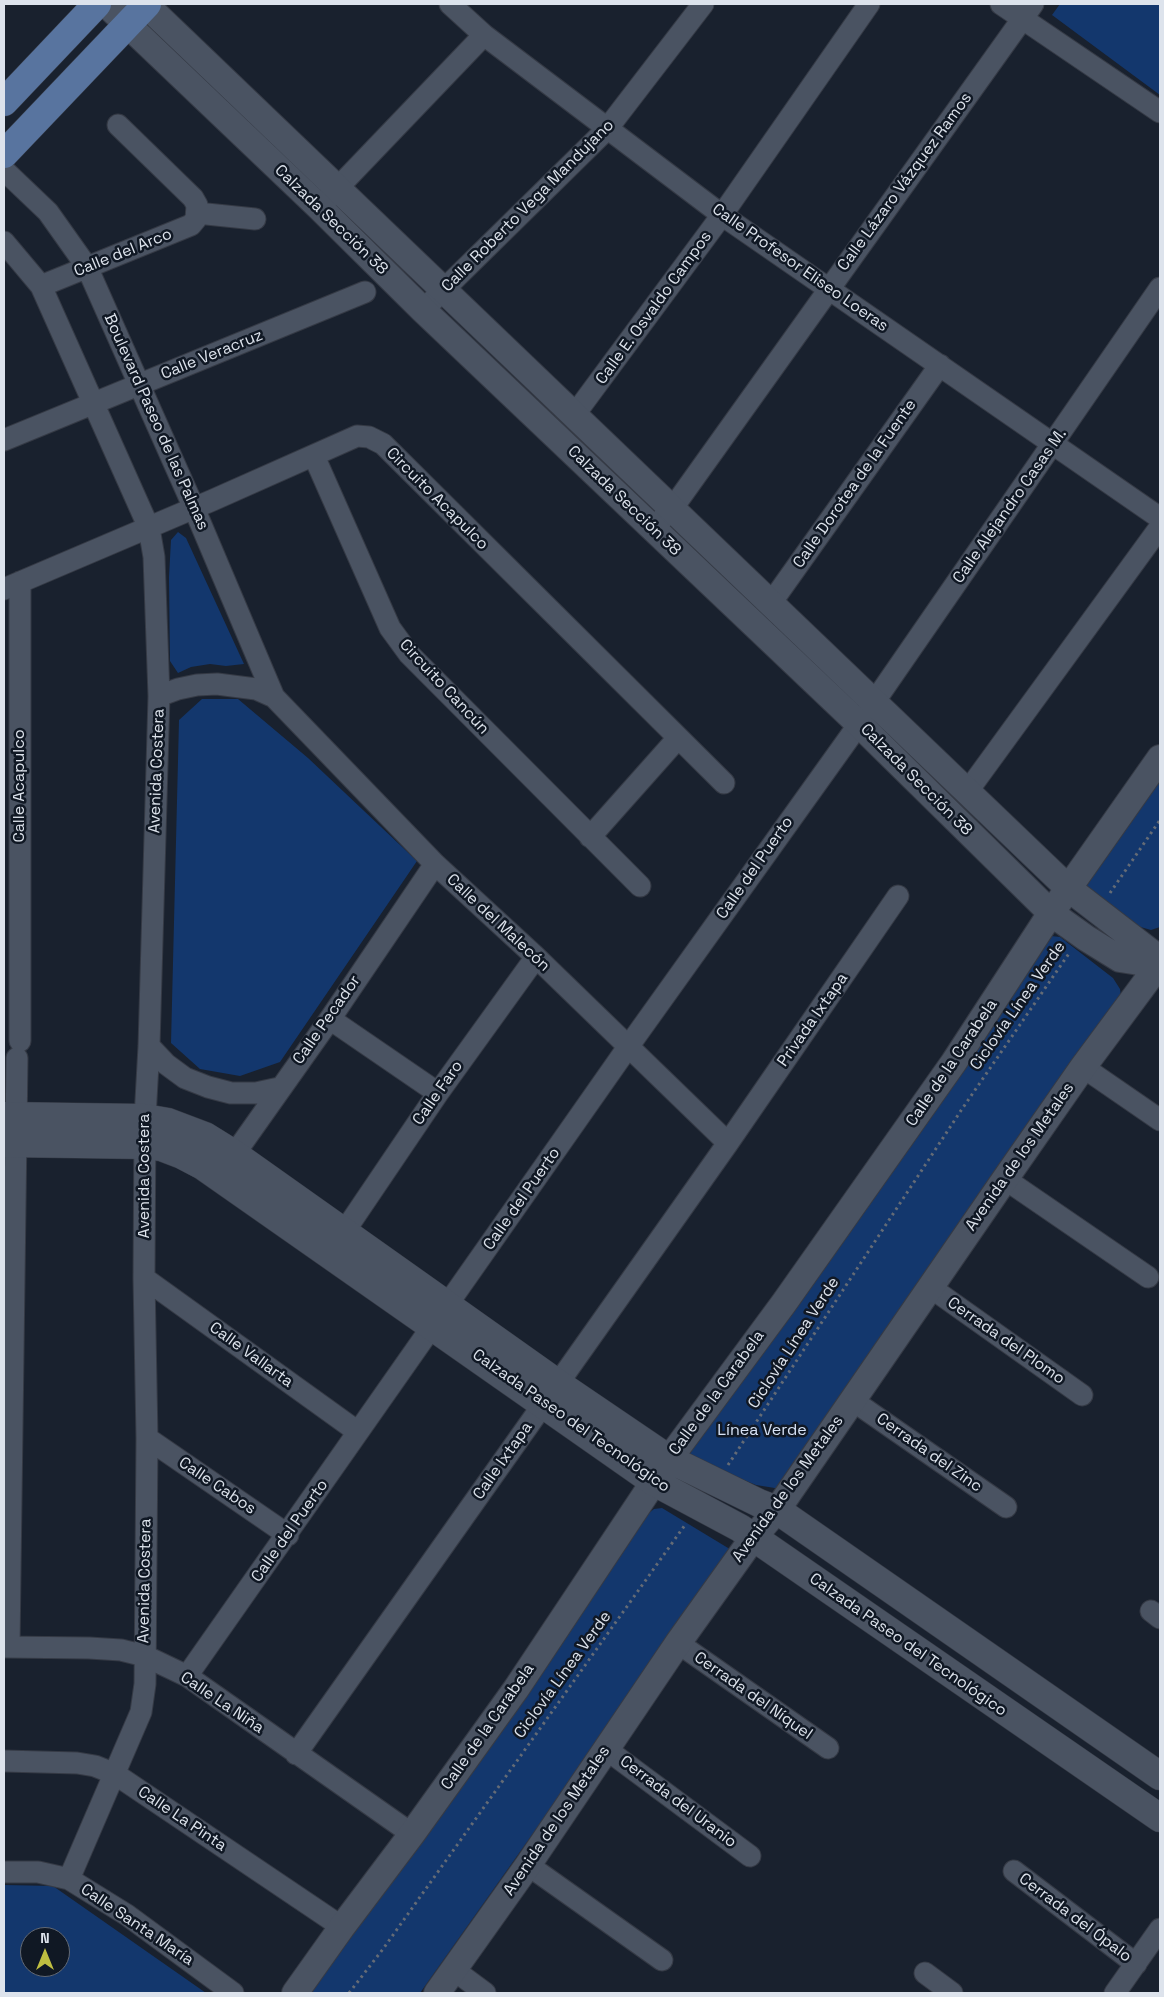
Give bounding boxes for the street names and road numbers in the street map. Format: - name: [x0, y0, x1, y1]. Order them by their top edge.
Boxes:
- street label: Calle Lázaro Vázquez Ramos: [834, 89, 976, 275]
- street label: Calle Roberto Vega Mandujano: [438, 116, 618, 296]
- street label: Calzada Sección 38: [270, 161, 392, 279]
- street label: Calle Profesor Eliseo Loeras: [708, 200, 892, 336]
- street label: Calle del Arco: [71, 225, 175, 281]
- street label: Calle E. Osvaldo Campos: [592, 228, 716, 388]
- street label: Boulevard Paseo de las Palmas: [99, 311, 213, 533]
- street label: Calle Veracruz: [158, 326, 266, 384]
- street label: Calle Dorotea de la Fuente: [789, 396, 921, 572]
- street label: Calle Alejandro Casas M.: [949, 425, 1071, 587]
- street label: Calzada Sección 38: [563, 442, 685, 560]
- street label: Circuito Acapulco: [382, 444, 492, 554]
- street label: Circuito Cancún: [395, 636, 493, 738]
- street label: Avenida Costera: [145, 708, 169, 834]
- street label: Calzada Sección 38: [856, 720, 976, 840]
- street label: Calle Acapulco: [10, 729, 30, 843]
- street label: Calle del Puerto: [713, 813, 797, 923]
- street label: Calle del Malecón: [442, 870, 554, 976]
- street label: Ciclovía Línea Verde: [966, 938, 1070, 1074]
- street label: Privada Ixtapa: [774, 969, 852, 1071]
- street label: Calle Pecador: [289, 972, 365, 1068]
- street label: Calle de la Carabela: [902, 996, 1002, 1130]
- street label: Calle Faro: [409, 1057, 467, 1129]
- street label: Avenida de los Metales: [962, 1079, 1078, 1235]
- street label: Avenida Costera: [135, 1114, 155, 1238]
- street label: Calle del Puerto: [480, 1144, 564, 1254]
- street label: Ciclovía Línea Verde: [744, 1274, 844, 1412]
- street label: Cerrada del Plomo: [944, 1293, 1068, 1389]
- street label: Calle Vallarta: [205, 1318, 297, 1392]
- street label: Calle de la Carabela: [665, 1327, 769, 1459]
- street label: Calzada Paseo del Tecnológico: [469, 1345, 673, 1497]
- street label: Cerrada del Zinc: [873, 1409, 985, 1497]
- street label: Avenida de los Metales: [728, 1412, 848, 1566]
- street label: Calle Ixtapa: [469, 1419, 537, 1503]
- street label: Calle Cabos: [175, 1453, 259, 1519]
- street label: Calle del Puerto: [248, 1476, 332, 1586]
- street label: Avenida Costera: [134, 1518, 156, 1644]
- street label: Calzada Paseo del Tecnológico: [806, 1569, 1010, 1721]
- street label: Ciclovía Línea Verde: [510, 1608, 616, 1742]
- street label: Cerrada del Níquel: [690, 1648, 816, 1744]
- street label: Calle de la Carabela: [437, 1660, 539, 1794]
- street label: Calle La Niña: [177, 1668, 267, 1738]
- street label: Avenida de los Metales: [500, 1742, 614, 1900]
- street label: Cerrada del Uranio: [616, 1752, 740, 1852]
- street label: Calle La Pinta: [134, 1782, 230, 1856]
- street label: Cerrada del Ópalo: [1015, 1869, 1135, 1967]
- street label: Calle Santa María: [77, 1880, 197, 1970]

